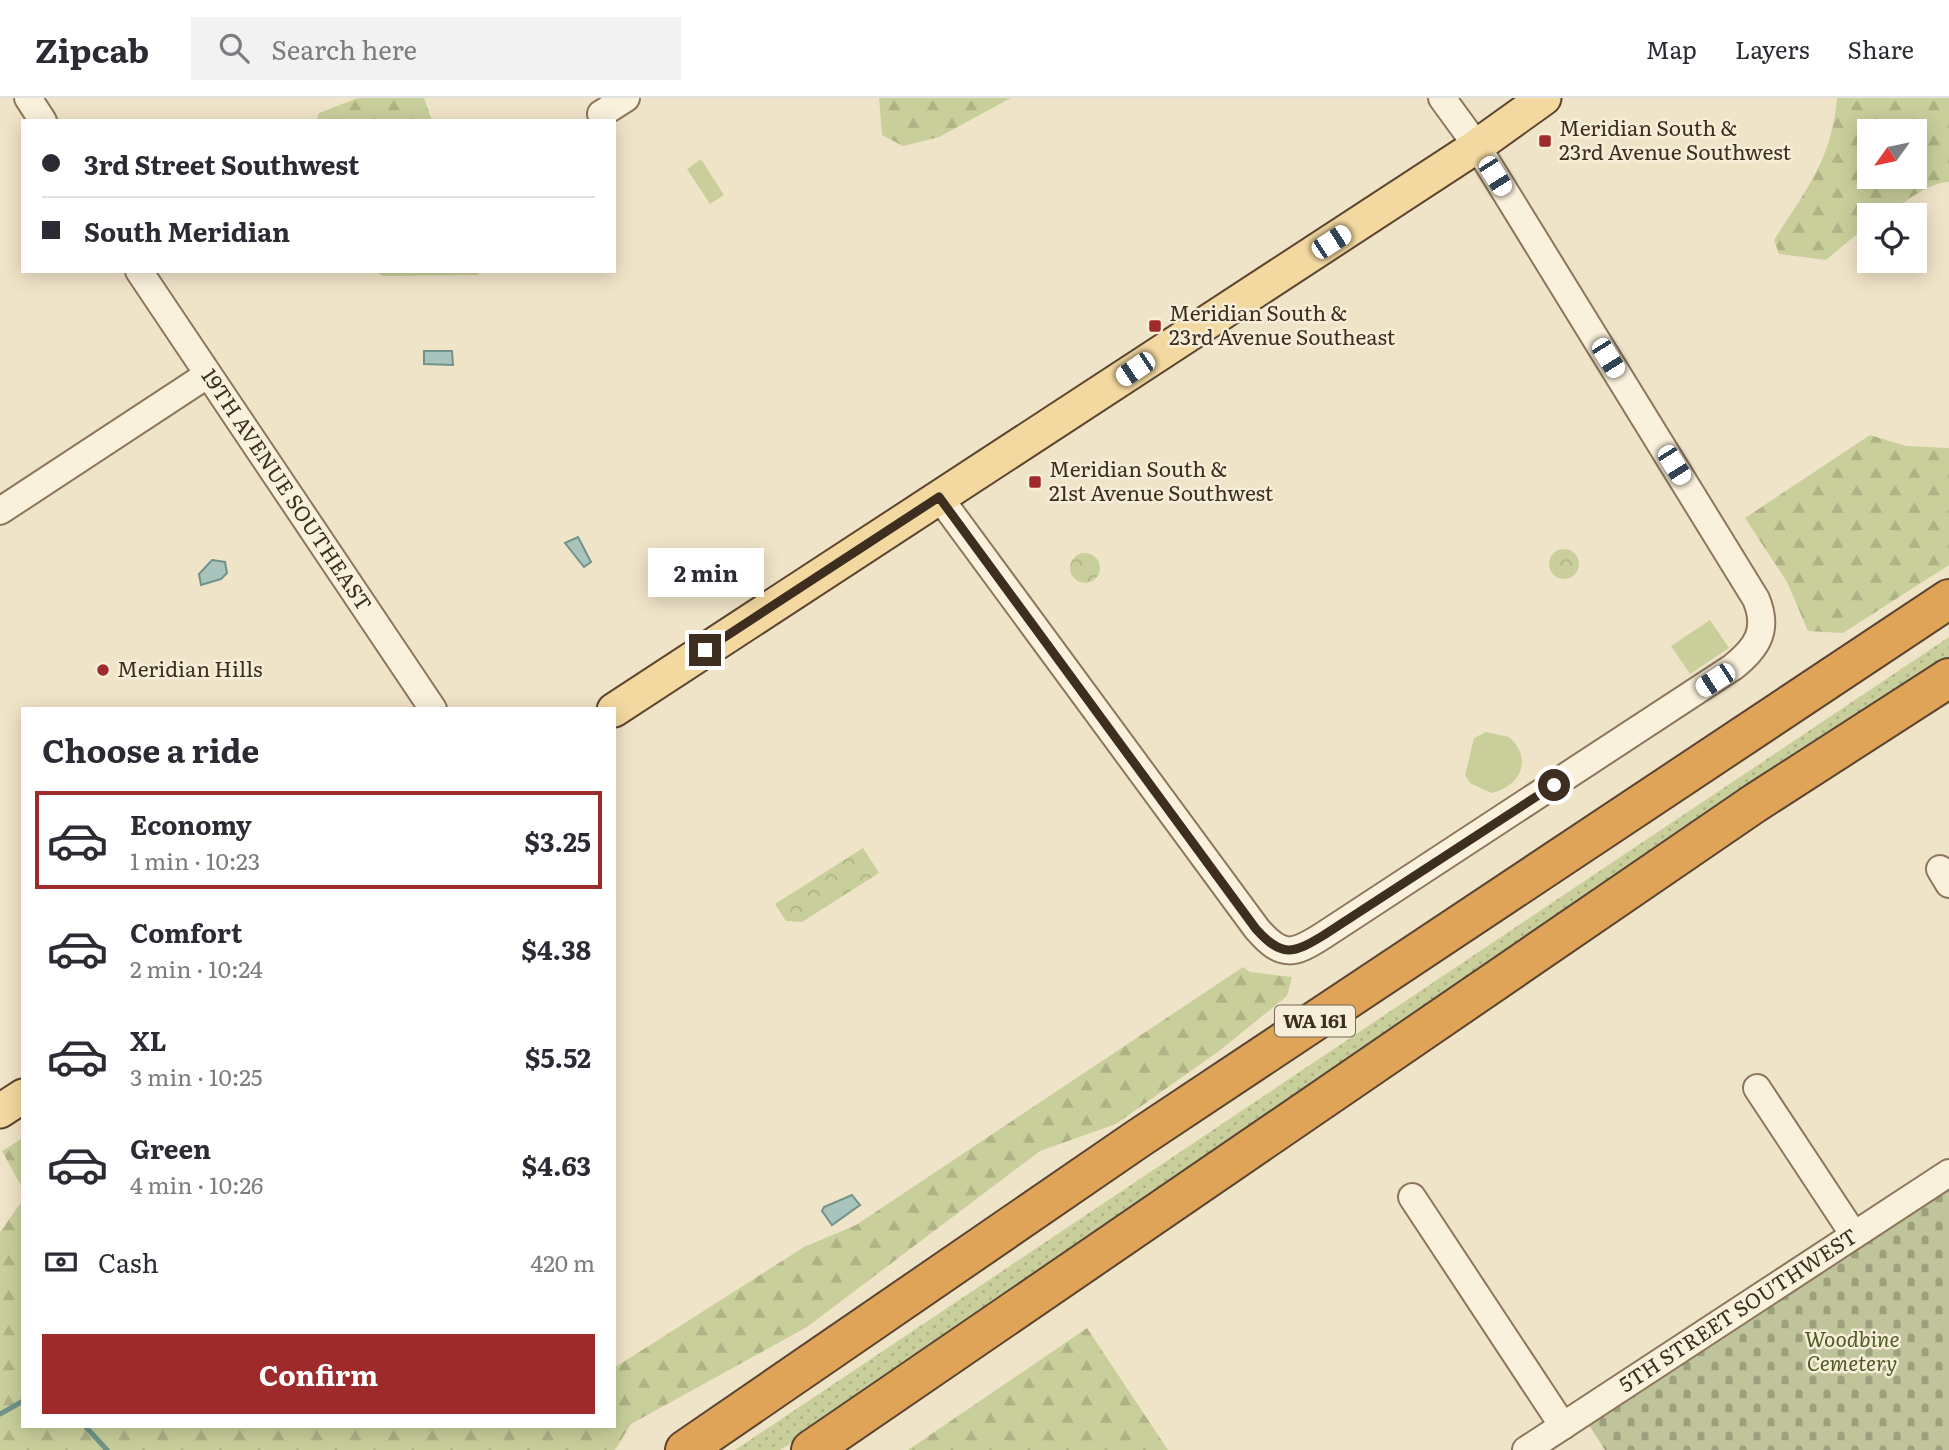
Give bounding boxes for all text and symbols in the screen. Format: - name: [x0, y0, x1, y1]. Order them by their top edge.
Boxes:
- search box: [191, 17, 681, 80]
- text: Zipcab: [35, 24, 149, 73]
- icon: search: [215, 29, 253, 67]
- text: Search here: [271, 29, 417, 68]
- text: Map: [1646, 31, 1697, 66]
- text: Layers: [1735, 31, 1809, 66]
- text: Share: [1847, 31, 1914, 66]
- place label: Meridian South & 23rd Avenue Southwest: [1559, 111, 1791, 166]
- north arrow: [1857, 119, 1927, 189]
- map controls: [1857, 119, 1927, 273]
- marker: Meridian South & 23rd Avenue Southwest: [1537, 133, 1553, 149]
- text: 3rd Street Southwest: [84, 144, 360, 183]
- car: [1475, 153, 1516, 199]
- button: locate: [1857, 203, 1927, 273]
- text: South Meridian: [84, 211, 290, 250]
- car: [1308, 222, 1355, 262]
- place label: Meridian South & 23rd Avenue Southeast: [1169, 296, 1396, 351]
- marker: Meridian South & 23rd Avenue Southeast: [1147, 318, 1163, 334]
- car: [1588, 335, 1629, 381]
- car: [1112, 349, 1159, 389]
- street label: 19TH AVENUE SOUTHEAST: [196, 361, 381, 616]
- car: [1654, 442, 1695, 488]
- place label: Meridian South & 21st Avenue Southwest: [1049, 452, 1274, 507]
- marker: Meridian South & 21st Avenue Southwest: [1027, 474, 1043, 490]
- callout: 2 min: [647, 548, 763, 598]
- text: 2 min: [674, 555, 738, 589]
- route end: [689, 634, 721, 666]
- place label: Meridian Hills: [117, 652, 263, 683]
- car: [1692, 660, 1739, 700]
- marker: Meridian Hills: [95, 662, 111, 678]
- text: Choose a ride: [42, 725, 259, 773]
- route start: [1538, 769, 1570, 801]
- text: Economy: [130, 804, 252, 843]
- icon: car: [46, 809, 109, 872]
- text: $3.25: [524, 821, 591, 860]
- text: 1 min · 10:23: [130, 843, 260, 877]
- text: Comfort: [130, 912, 242, 951]
- icon: car: [46, 917, 109, 980]
- text: $4.38: [521, 929, 591, 968]
- text: 2 min · 10:24: [130, 951, 263, 985]
- road number: WA 161: [1275, 1006, 1355, 1037]
- text: XL: [130, 1020, 167, 1059]
- icon: car: [46, 1025, 109, 1088]
- text: $5.52: [525, 1037, 591, 1076]
- text: 3 min · 10:25: [130, 1059, 263, 1093]
- text: Green: [130, 1128, 211, 1167]
- icon: car: [46, 1133, 109, 1196]
- text: $4.63: [522, 1145, 591, 1184]
- text: 4 min · 10:26: [130, 1167, 263, 1201]
- street label: 5TH STREET SOUTHWEST: [1612, 1219, 1862, 1398]
- text: Cash: [98, 1242, 159, 1281]
- icon: cash: [42, 1243, 80, 1281]
- text: 420 m: [530, 1245, 595, 1279]
- park label: Woodbine Cemetery: [1805, 1322, 1899, 1377]
- button: Confirm: [42, 1334, 595, 1414]

